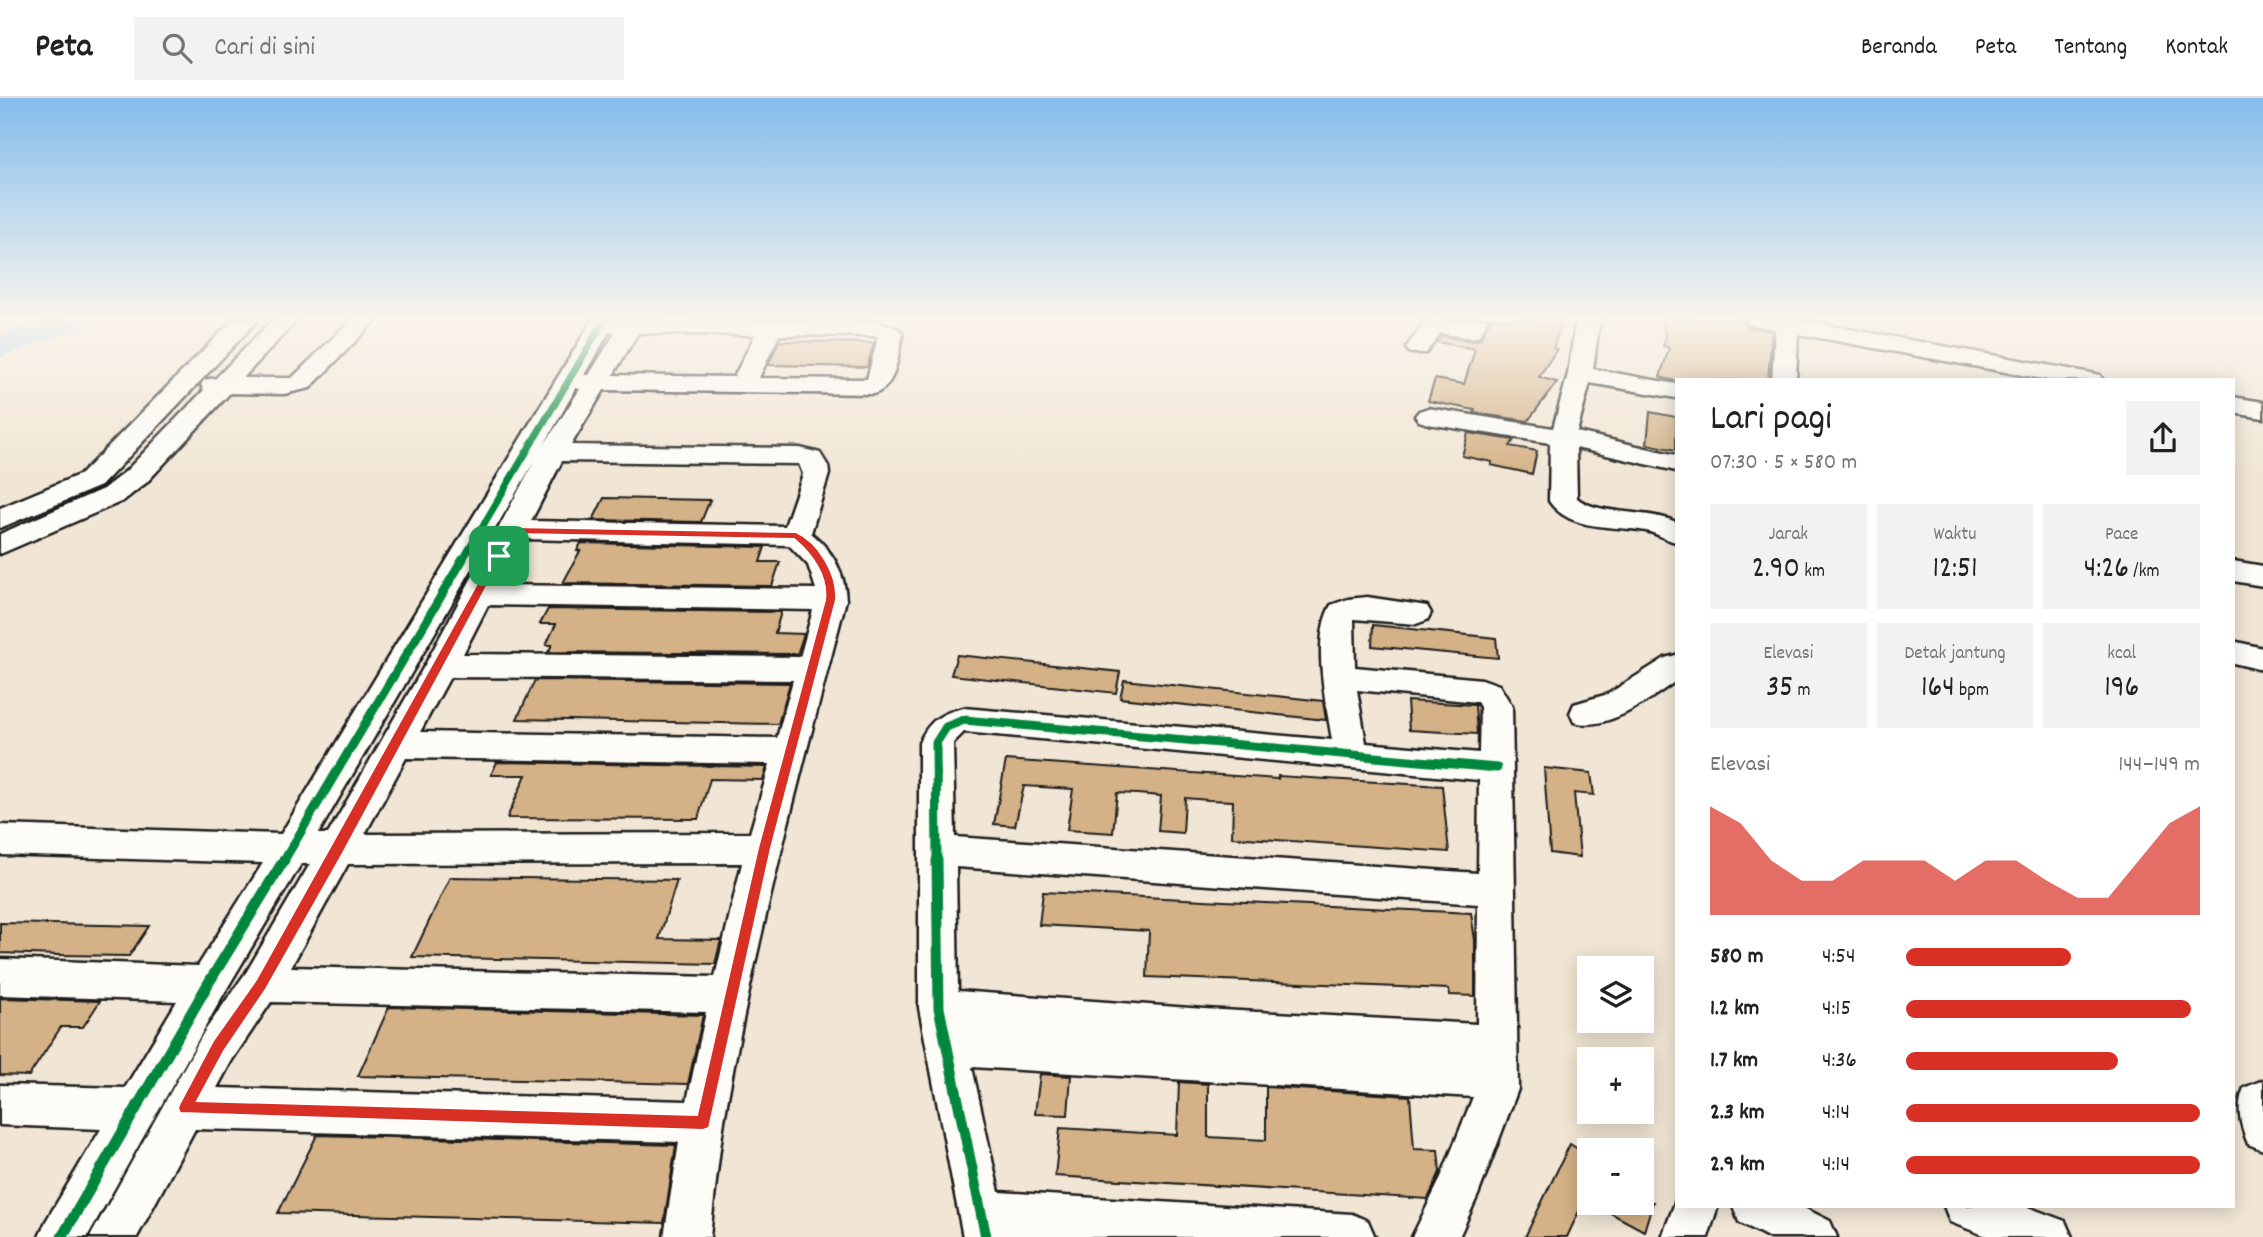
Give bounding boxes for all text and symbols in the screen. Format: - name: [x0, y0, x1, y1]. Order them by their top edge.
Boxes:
- search box: [134, 17, 624, 80]
- text: Peta: [35, 25, 92, 72]
- icon: search: [158, 29, 196, 67]
- text: Cari di sini: [214, 30, 315, 67]
- text: Beranda: [1861, 31, 1937, 65]
- text: Peta: [1975, 31, 2016, 65]
- text: Tentang: [2054, 31, 2127, 65]
- text: Kontak: [2165, 31, 2228, 65]
- text: Lari pagi: [1710, 393, 1832, 448]
- button: share: [2126, 401, 2200, 475]
- text: 07:30 · 5 × 580 m: [1710, 447, 1857, 480]
- text: Jarak: [1769, 522, 1808, 549]
- text: Waktu: [1934, 522, 1976, 549]
- text: Pace: [2105, 522, 2138, 549]
- pin: [469, 526, 529, 586]
- icon: arrive: [480, 537, 518, 575]
- text: 2.90: [1752, 549, 1800, 592]
- text: 12:51: [1932, 549, 1978, 592]
- text: 4:26: [2084, 549, 2129, 592]
- text: km: [1800, 559, 1825, 586]
- text: /km: [2129, 559, 2160, 586]
- text: Elevasi: [1763, 641, 1813, 668]
- text: Detak jantung: [1904, 641, 2006, 668]
- text: kcal: [2107, 641, 2136, 668]
- text: 35: [1766, 668, 1793, 711]
- text: 164: [1921, 668, 1955, 711]
- text: 196: [2104, 668, 2139, 711]
- text: m: [1793, 678, 1811, 705]
- text: bpm: [1955, 678, 1989, 705]
- text: Elevasi: [1710, 749, 1770, 782]
- text: 144–149 m: [2118, 749, 2200, 782]
- text: 580 m: [1710, 941, 1763, 974]
- text: 4:54: [1822, 941, 1856, 974]
- map controls: [1577, 956, 1654, 1215]
- button: layers: [1577, 956, 1654, 1033]
- text: 1.2 km: [1710, 993, 1759, 1026]
- text: 4:15: [1822, 993, 1851, 1026]
- text: 1.7 km: [1710, 1045, 1758, 1078]
- text: 4:36: [1822, 1045, 1857, 1078]
- button: +: [1577, 1047, 1654, 1124]
- text: 2.3 km: [1710, 1097, 1765, 1130]
- text: 4:14: [1822, 1097, 1850, 1130]
- button: −: [1577, 1138, 1654, 1215]
- text: 2.9 km: [1710, 1149, 1765, 1182]
- text: 4:14: [1822, 1149, 1850, 1182]

